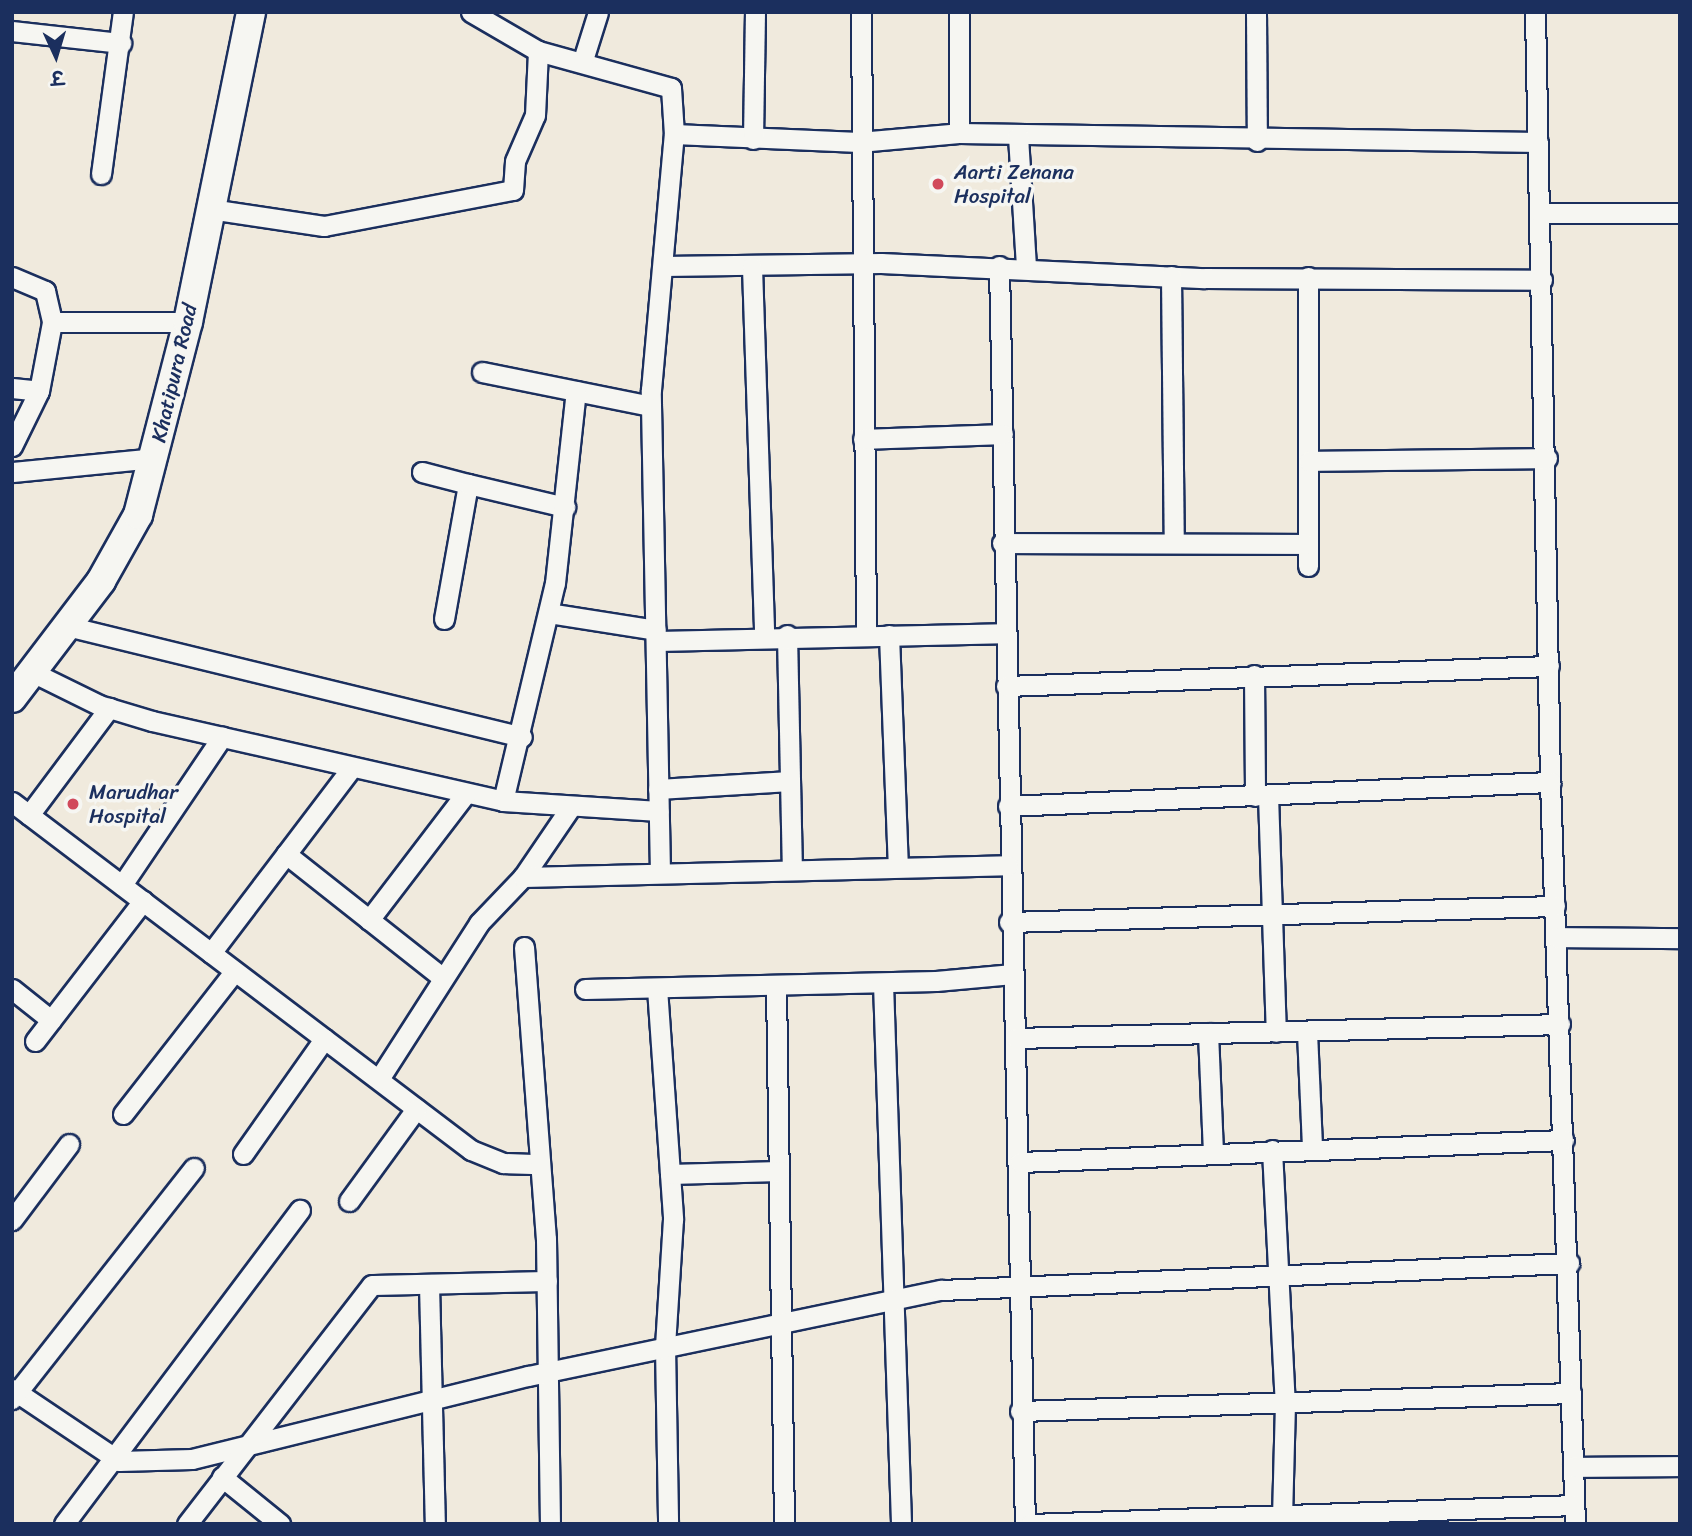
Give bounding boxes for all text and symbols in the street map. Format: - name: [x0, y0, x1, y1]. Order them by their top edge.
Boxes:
- north arrow: [21, 21, 91, 91]
- text: उ: [50, 61, 65, 94]
- place label: Aarti Zenana Hospital: [954, 159, 1073, 209]
- marker: Aarti Zenana Hospital: [928, 174, 948, 194]
- street label: Khatipura Road: [146, 301, 202, 445]
- place label: Marudhar Hospital: [89, 779, 178, 829]
- marker: Marudhar Hospital: [63, 794, 83, 814]

